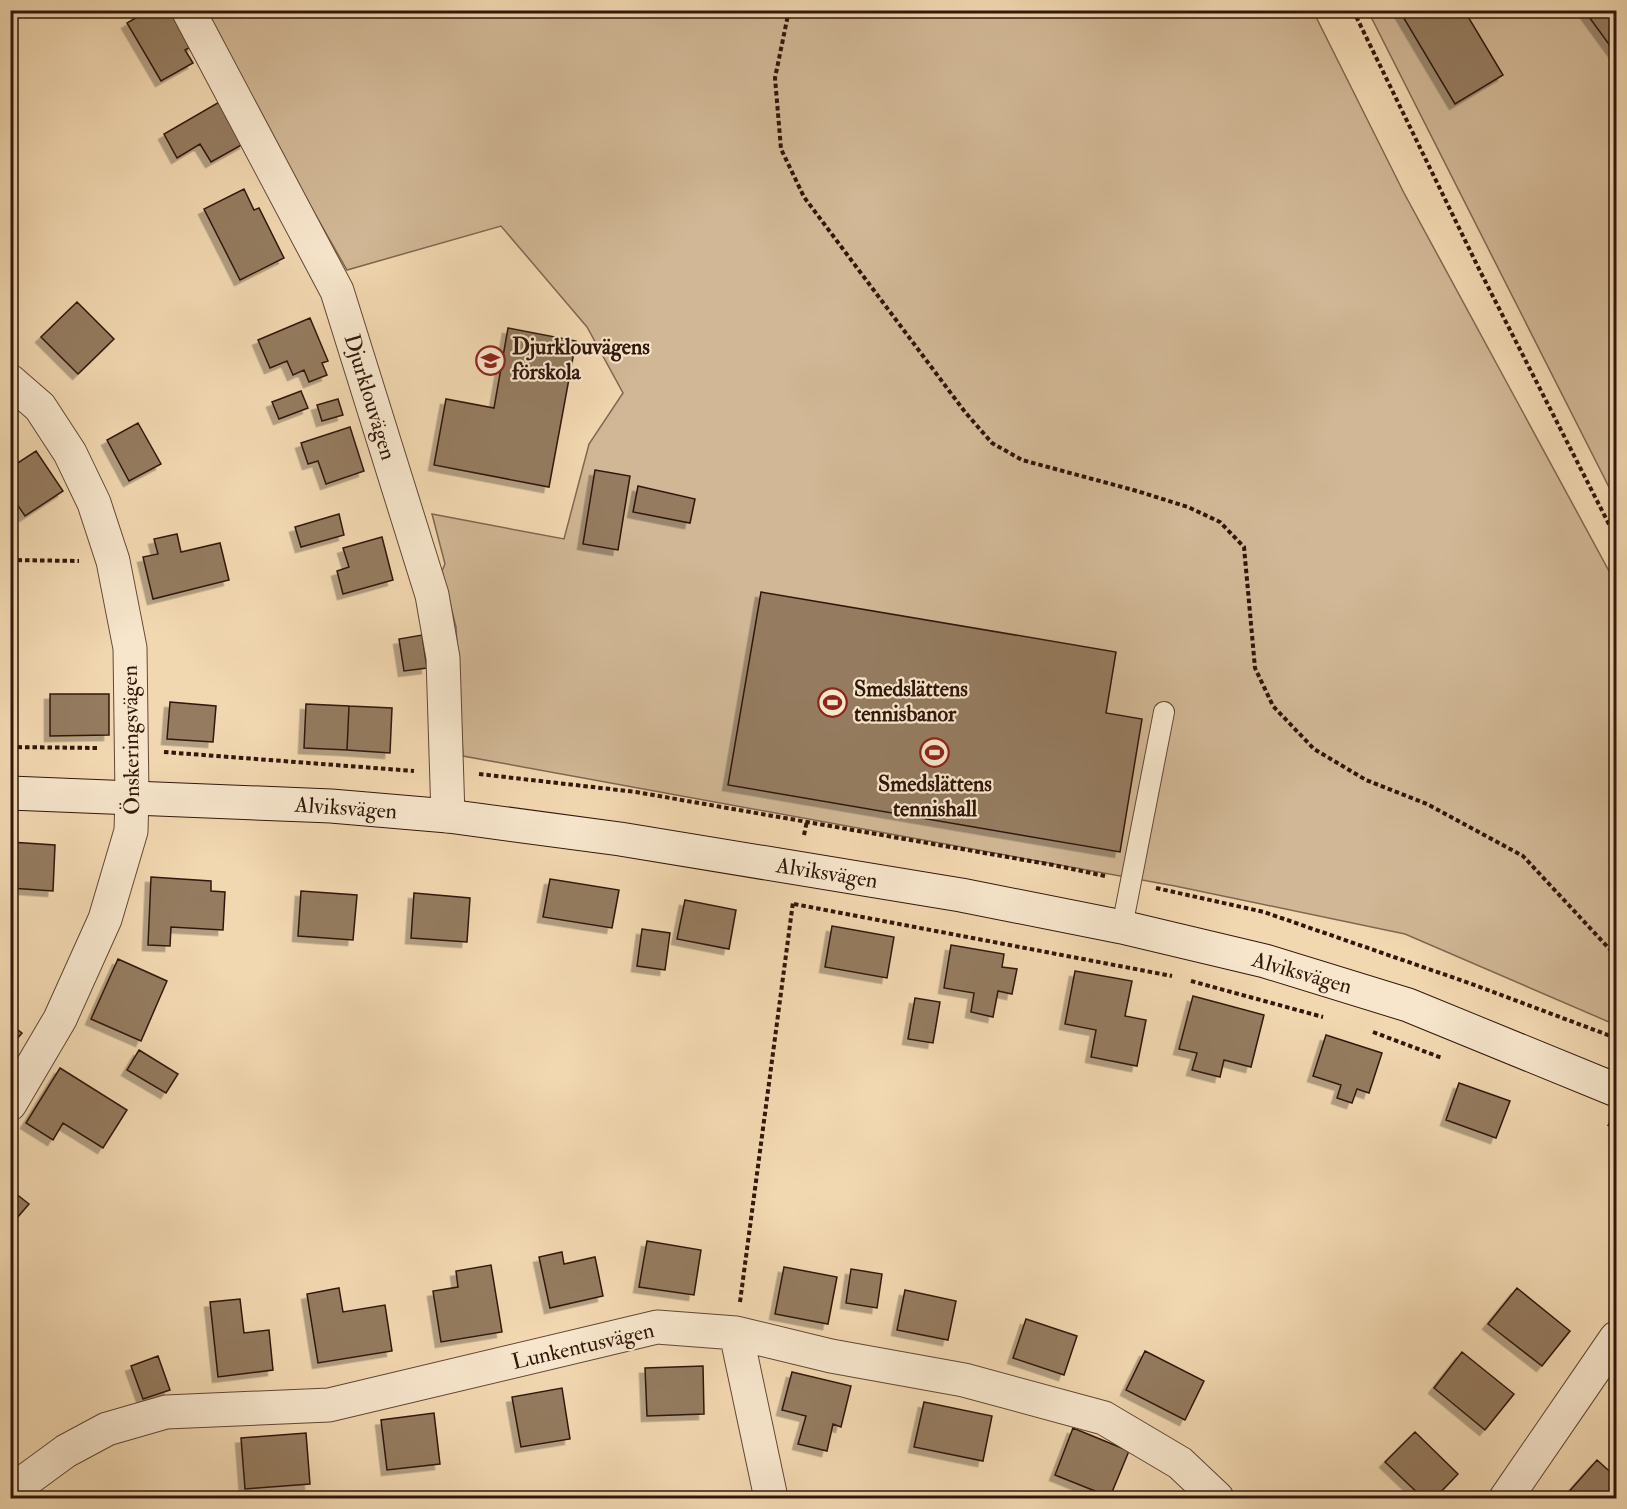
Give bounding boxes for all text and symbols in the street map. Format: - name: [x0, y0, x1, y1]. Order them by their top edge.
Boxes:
- street label: Djurklouvägen: [338, 331, 402, 463]
- place label: Djurklouvägens förskola: [512, 333, 650, 386]
- school or university icon: Djurklouvägens förskola: [475, 344, 507, 376]
- street label: Önskeringsvägen: [116, 665, 146, 815]
- place label: Smedslättens tennisbanor: [854, 675, 968, 728]
- sports icon: Smedslättens tennisbanor: [817, 686, 849, 718]
- sports icon: Smedslättens tennishall: [919, 736, 951, 768]
- place label: Smedslättens tennishall: [878, 770, 992, 823]
- street label: Alviksvägen: [293, 790, 398, 826]
- street label: Alviksvägen: [773, 851, 880, 895]
- street label: Alviksvägen: [1248, 945, 1355, 1001]
- street label: Lunkentusvägen: [509, 1316, 657, 1376]

